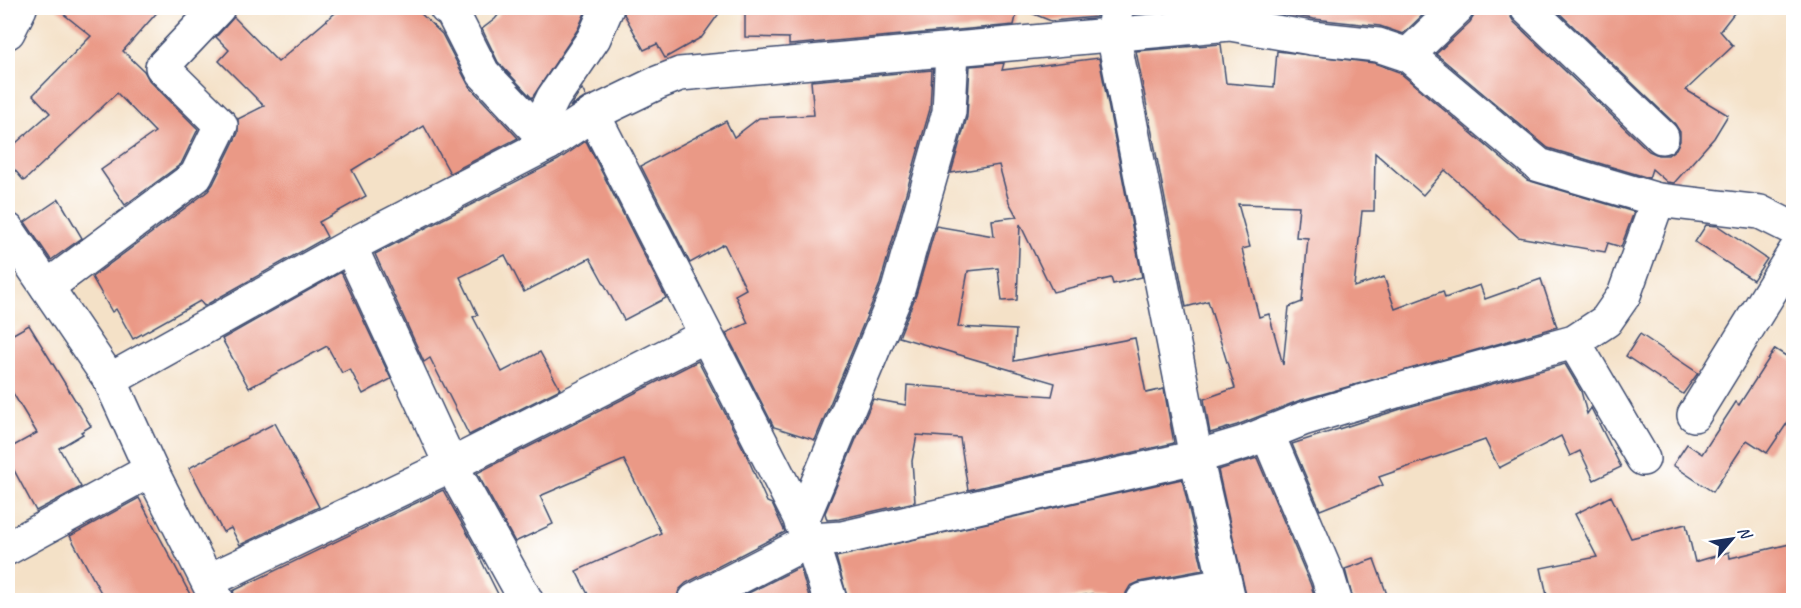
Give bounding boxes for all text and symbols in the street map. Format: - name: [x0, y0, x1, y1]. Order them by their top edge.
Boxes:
- north arrow: [1702, 509, 1762, 569]
- text: N: [1733, 523, 1757, 544]

